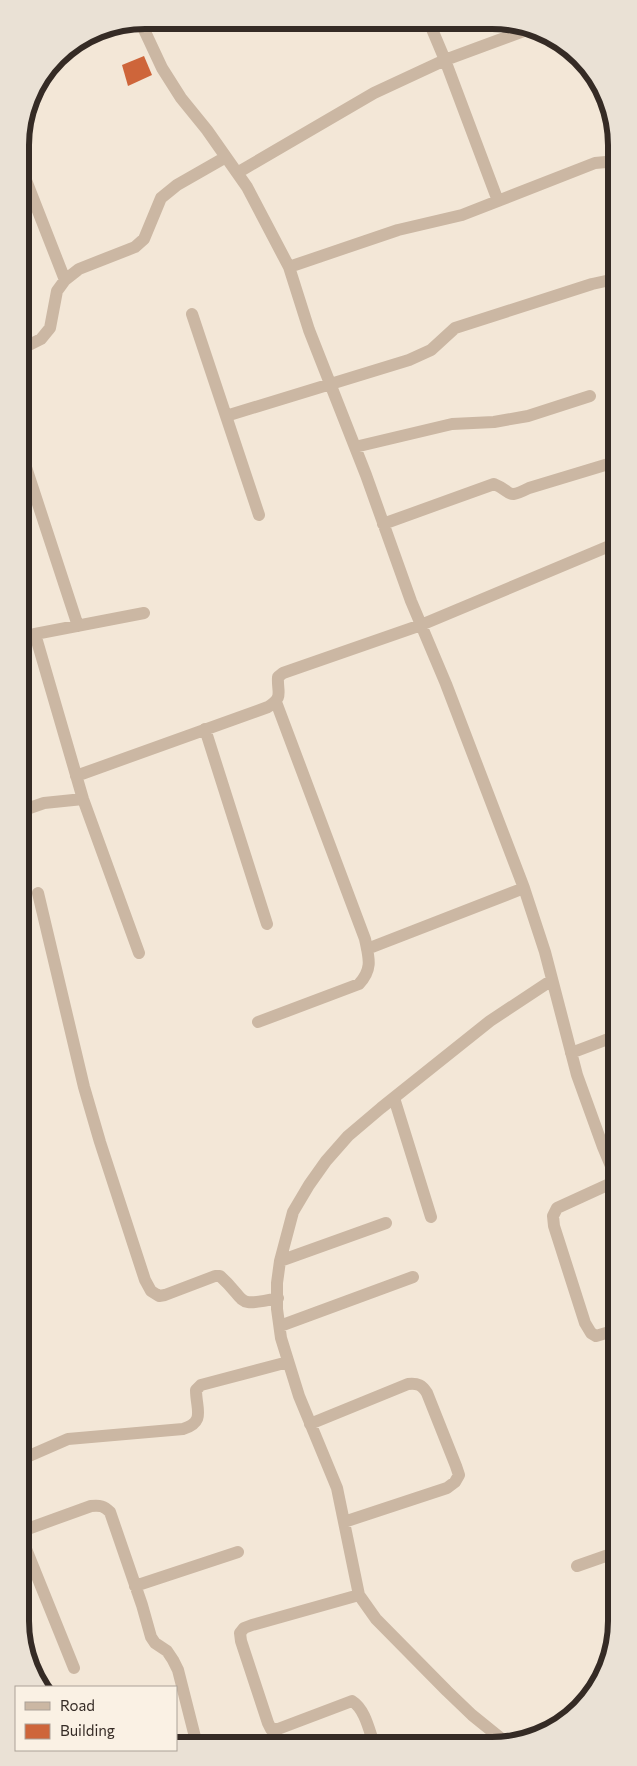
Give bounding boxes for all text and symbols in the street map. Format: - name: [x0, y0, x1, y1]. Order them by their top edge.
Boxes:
- legend: [15, 1686, 178, 1751]
- text: Road: [60, 1696, 95, 1714]
- text: Building: [60, 1721, 115, 1739]

